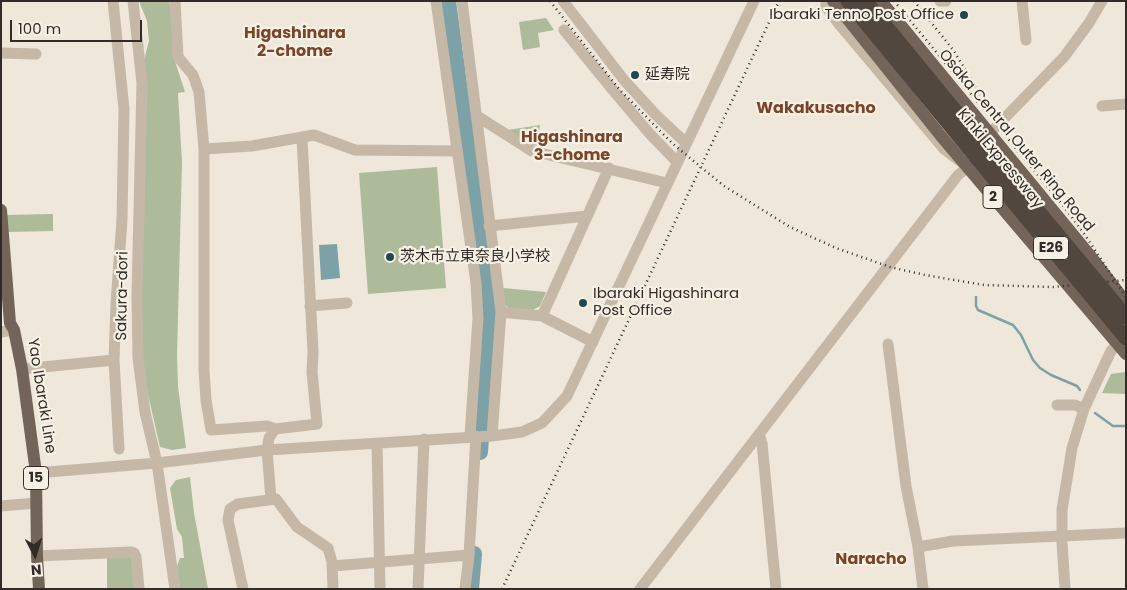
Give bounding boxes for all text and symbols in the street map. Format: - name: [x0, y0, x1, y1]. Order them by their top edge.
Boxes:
- place label: Ibaraki Tenno Post Office: [769, 6, 954, 24]
- marker: Ibaraki Tenno Post Office: [958, 9, 970, 21]
- scale bar: [12, 10, 145, 42]
- text: 100 m: [18, 18, 61, 39]
- district label: Higashinara 2-chome: [244, 24, 346, 62]
- street label: Osaka Central Outer Ring Road: [934, 46, 1098, 236]
- place label: 延寿院: [645, 66, 690, 84]
- marker: 延寿院: [629, 69, 641, 81]
- district label: Wakakusacho: [756, 99, 876, 119]
- street label: Kinki Expressway: [953, 106, 1047, 212]
- district label: Higashinara 3-chome: [521, 128, 623, 166]
- road number: 2: [983, 186, 1003, 208]
- road number: E26: [1034, 237, 1068, 260]
- place label: 茨木市立東奈良小学校: [400, 248, 550, 266]
- street label: Sakura-dori: [113, 251, 133, 341]
- marker: 茨木市立東奈良小学校: [384, 251, 396, 263]
- place label: Ibaraki Higashinara Post Office: [593, 285, 739, 320]
- marker: Ibaraki Higashinara Post Office: [577, 297, 589, 309]
- street label: Yao Ibaraki Line: [23, 337, 59, 455]
- road number: 15: [24, 466, 48, 489]
- north arrow: [10, 530, 60, 580]
- district label: Naracho: [835, 550, 907, 570]
- text: N: [30, 560, 42, 580]

